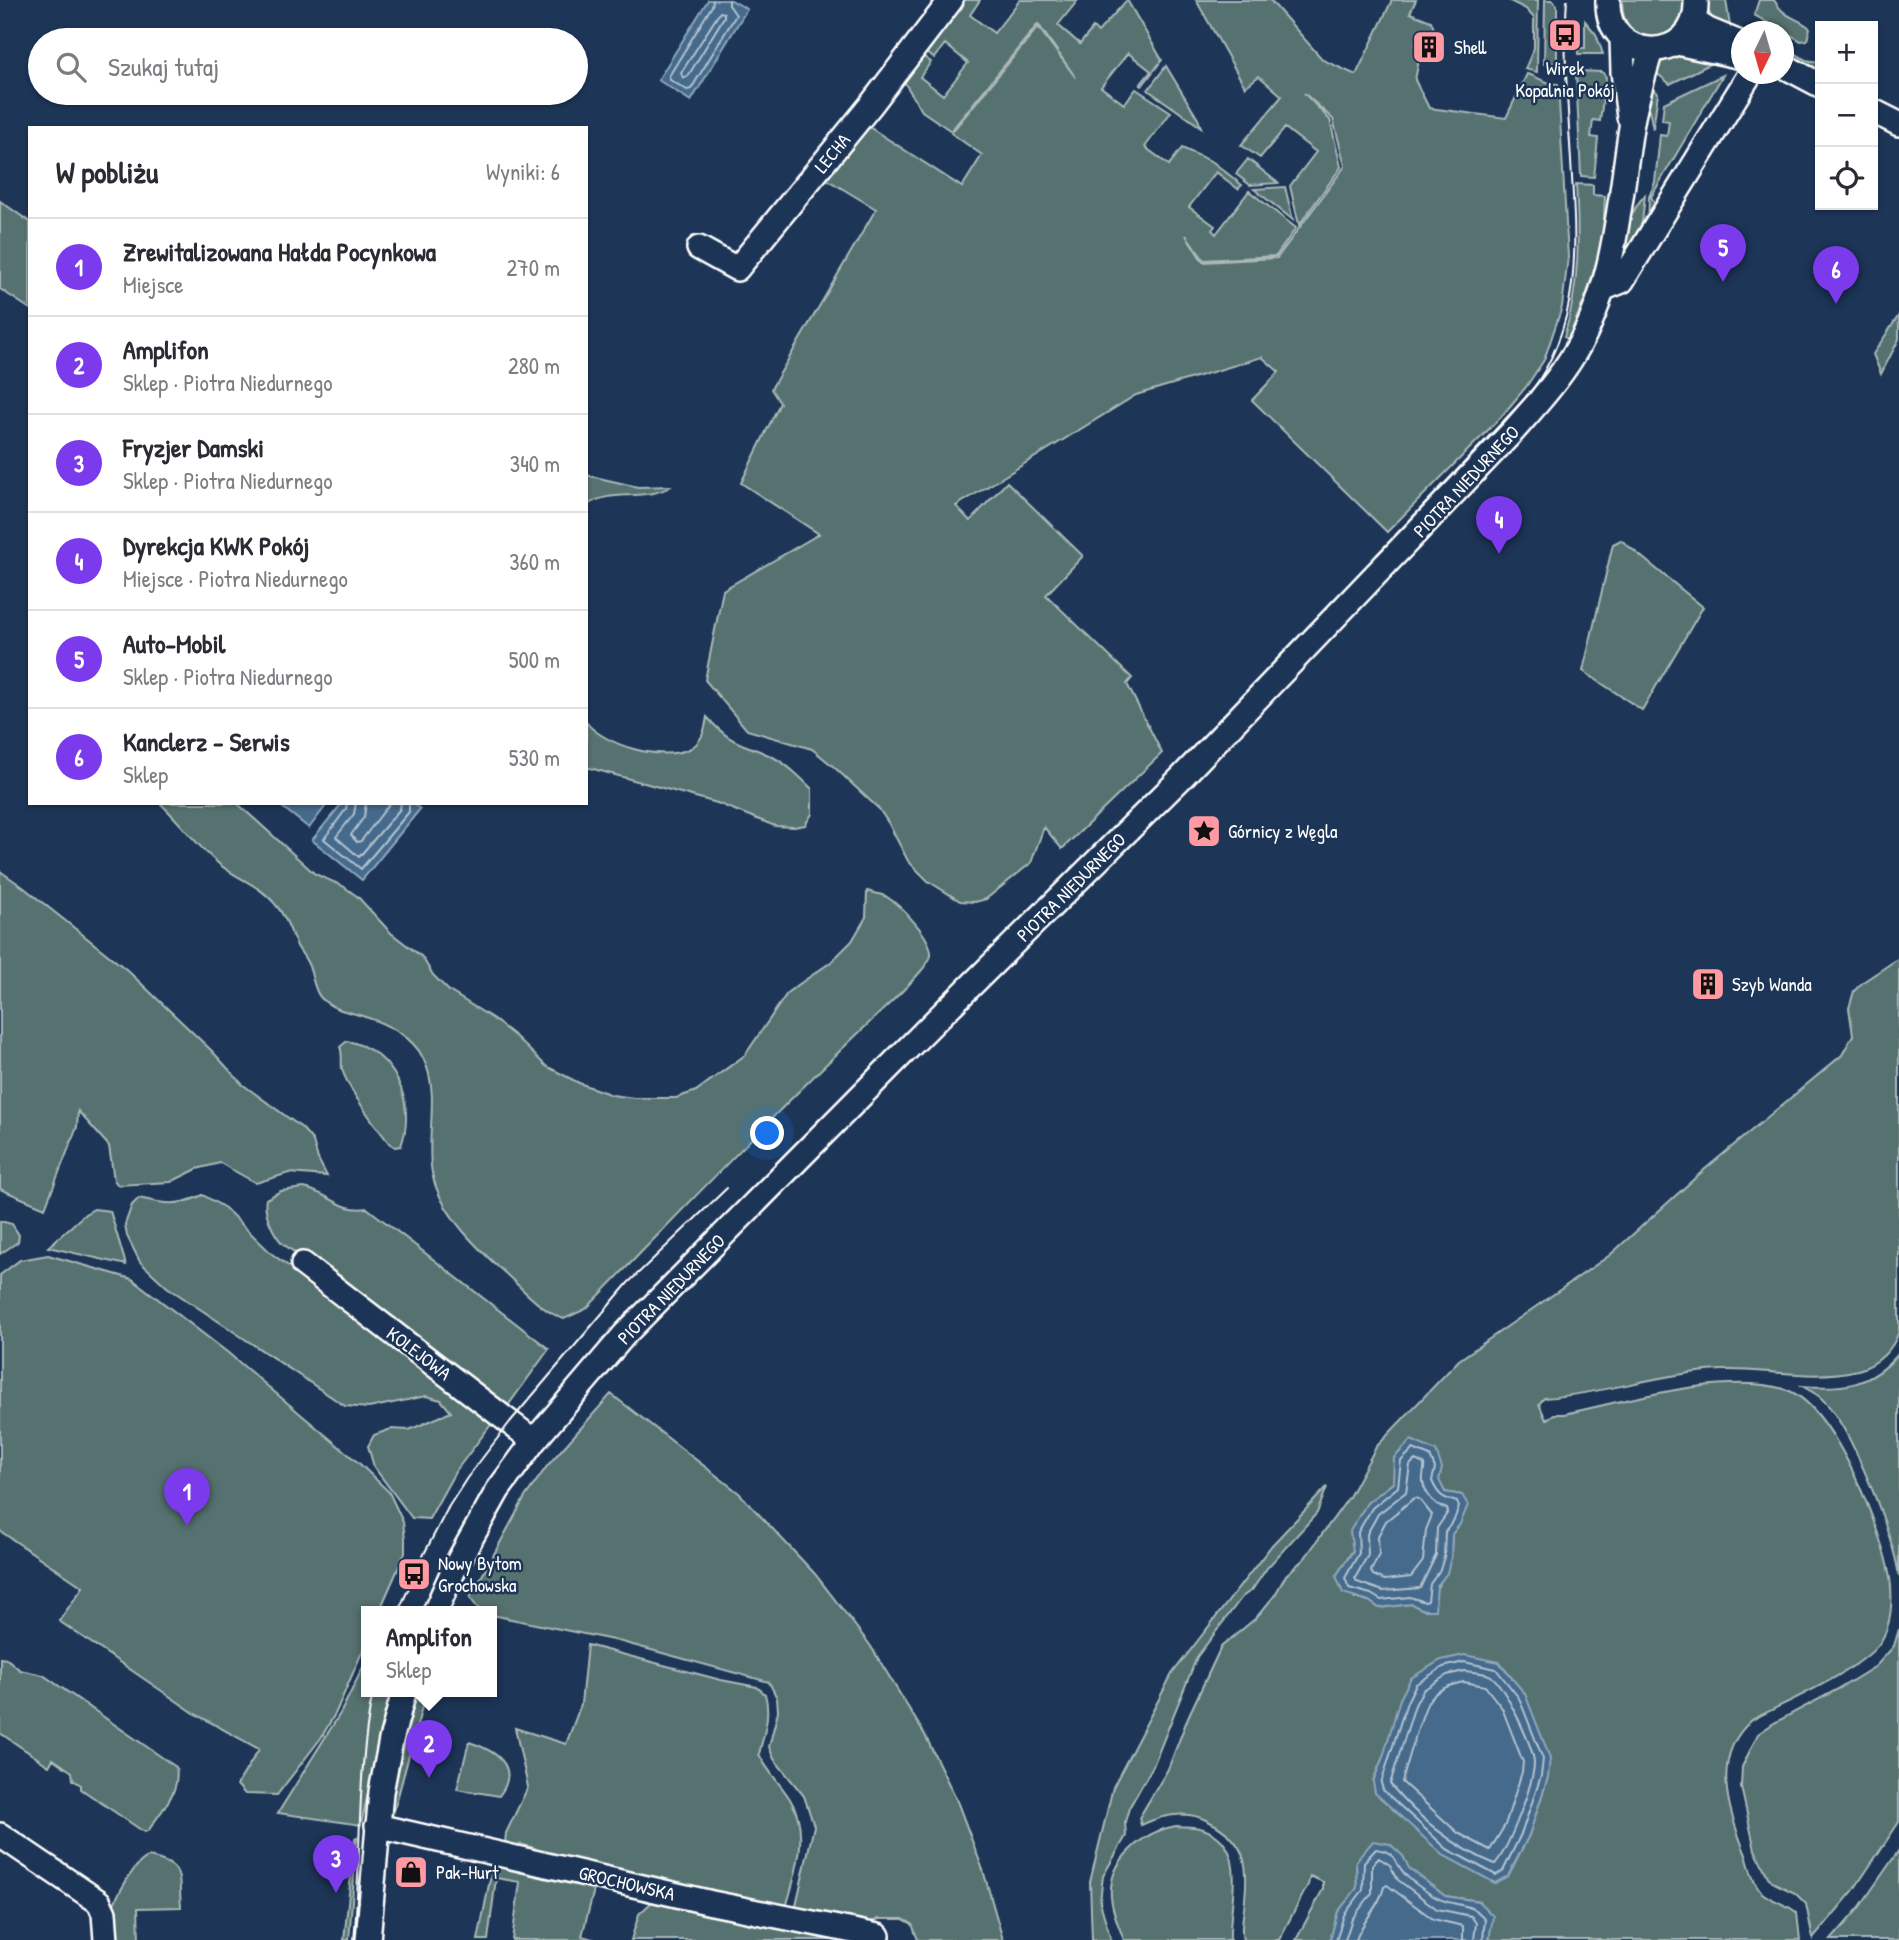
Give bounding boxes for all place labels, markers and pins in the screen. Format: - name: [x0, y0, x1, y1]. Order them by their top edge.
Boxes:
- bus stop icon: Wirek Kopalnia Pokój: [1546, 16, 1584, 54]
- building icon: Shell: [1410, 28, 1448, 66]
- place label: Shell: [1454, 34, 1487, 60]
- place label: Wirek Kopalnia Pokój: [1515, 55, 1615, 103]
- pin: 5: [1700, 224, 1746, 282]
- pin: 6: [1813, 246, 1859, 304]
- pin: 4: [1476, 496, 1522, 554]
- place icon: Górnicy z Węgla: [1185, 812, 1223, 850]
- place label: Górnicy z Węgla: [1228, 818, 1338, 844]
- building icon: Szyb Wanda: [1689, 965, 1727, 1003]
- place label: Szyb Wanda: [1732, 971, 1812, 997]
- pin: 1: [164, 1468, 210, 1526]
- place label: Nowy Bytom Grochowska: [438, 1550, 522, 1598]
- bus stop icon: Nowy Bytom Grochowska: [395, 1555, 433, 1593]
- pin: 2: [406, 1720, 452, 1778]
- pin: 3: [313, 1835, 359, 1893]
- shop icon: Pak-Hurt: [392, 1853, 430, 1891]
- place label: Pak-Hurt: [436, 1859, 499, 1885]

